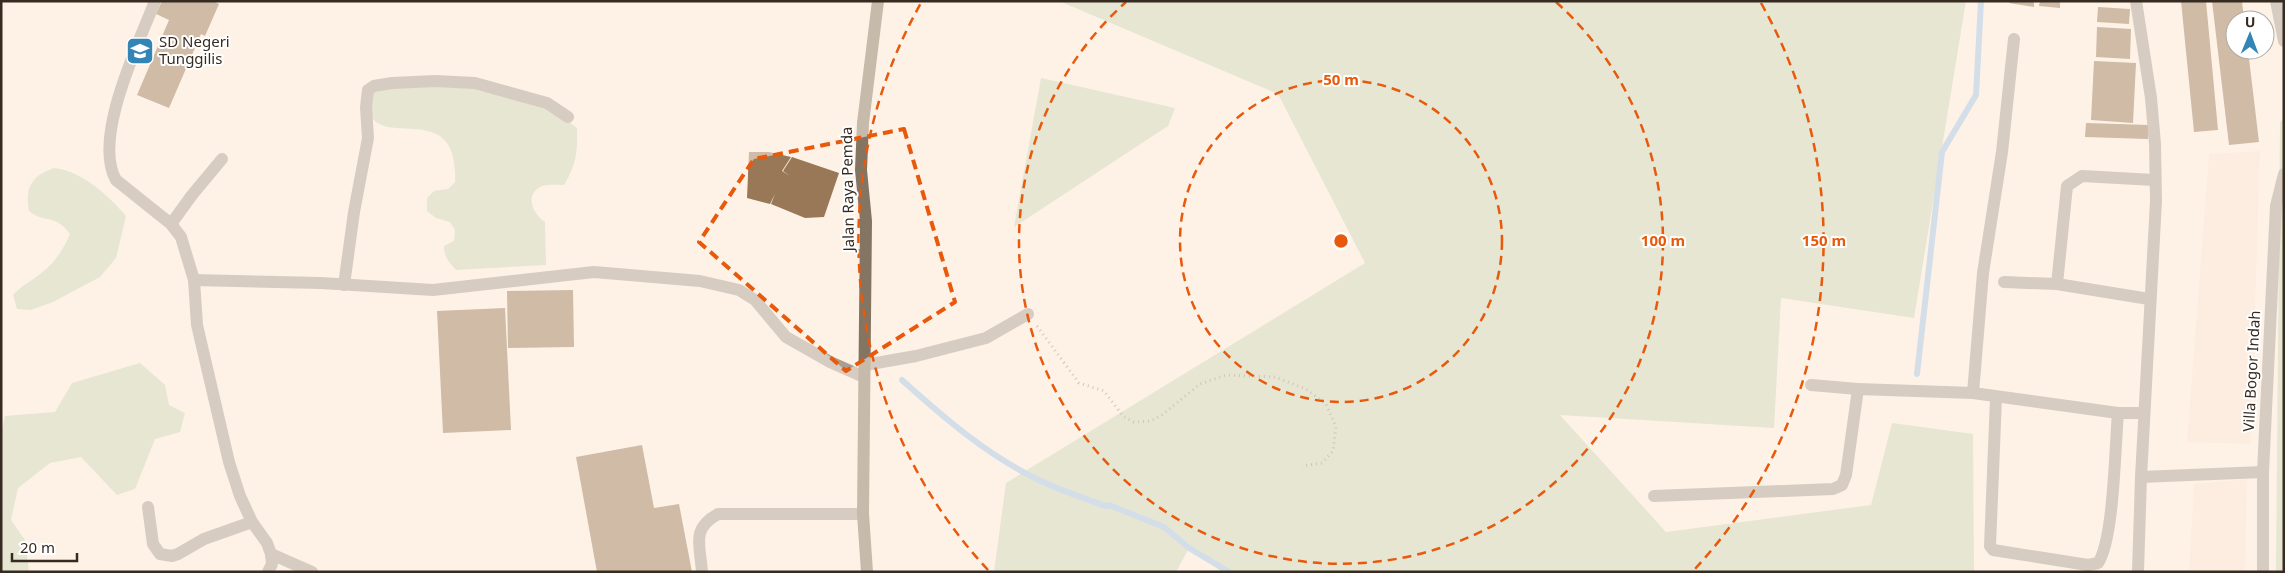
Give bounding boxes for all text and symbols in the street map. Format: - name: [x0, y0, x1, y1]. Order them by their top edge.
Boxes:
- north arrow: [2225, 10, 2275, 60]
- text: U: [2245, 12, 2256, 31]
- place label: SD Negeri Tunggilis: [159, 31, 230, 68]
- school or university icon: SD Negeri Tunggilis: [125, 36, 155, 66]
- text: 50 m: [1323, 69, 1359, 89]
- street label: Jalan Raya Pemda: [836, 126, 858, 254]
- text: 100 m: [1641, 230, 1685, 250]
- text: 150 m: [1802, 230, 1846, 250]
- centre of rings: [1332, 232, 1350, 250]
- street label: Villa Bogor Indah: [2238, 310, 2264, 432]
- scale bar: [12, 530, 78, 562]
- text: 20 m: [20, 537, 55, 557]

